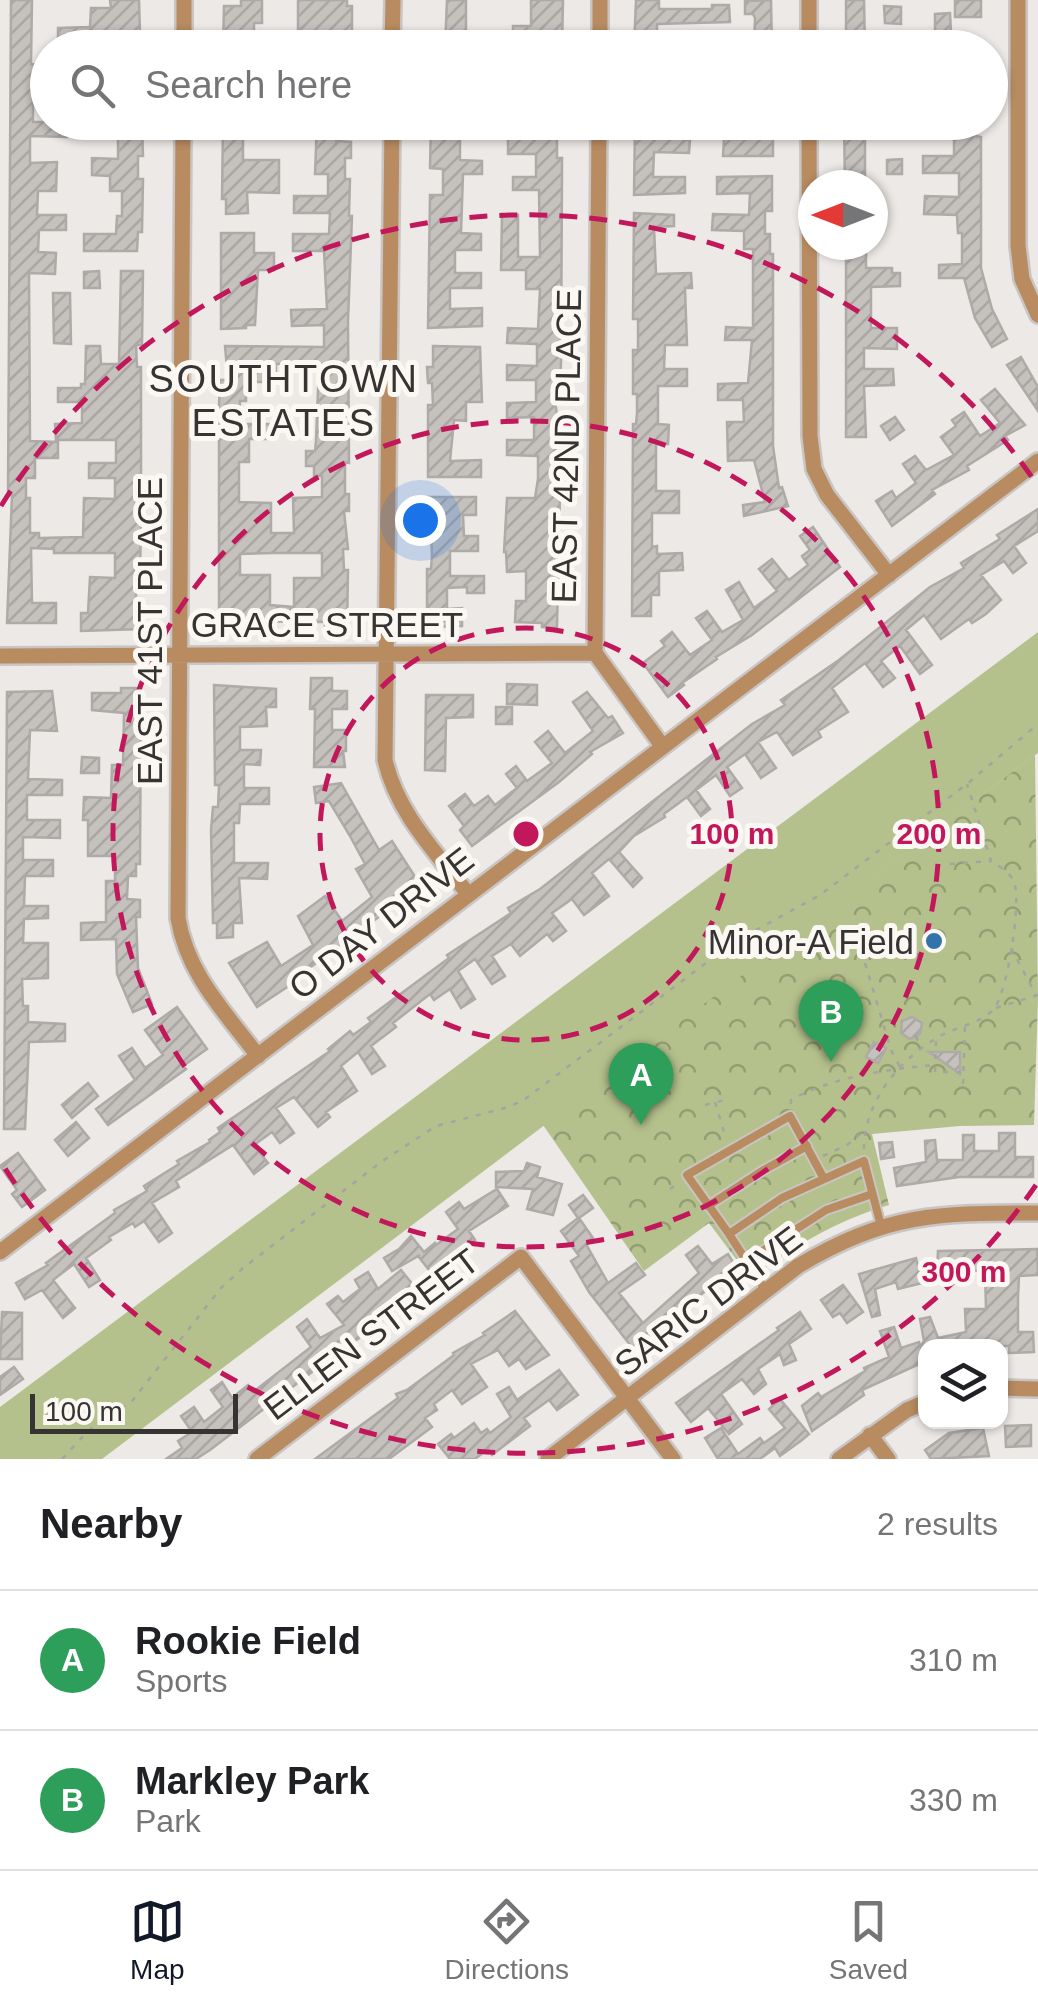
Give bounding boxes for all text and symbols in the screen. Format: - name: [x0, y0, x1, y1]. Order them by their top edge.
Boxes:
- search box: [30, 30, 1008, 140]
- icon: search: [65, 58, 120, 113]
- text: Search here: [145, 64, 352, 106]
- north arrow: [798, 170, 888, 260]
- street label: EAST 42ND PLACE: [544, 288, 588, 604]
- district label: SOUTHTOWN ESTATES: [149, 358, 419, 444]
- street label: EAST 41ST PLACE: [130, 477, 169, 785]
- your location: [395, 495, 446, 546]
- street label: GRACE STREET: [191, 605, 463, 644]
- centre of rings: [508, 816, 544, 852]
- text: 100 m: [689, 817, 775, 850]
- text: 200 m: [896, 817, 982, 850]
- street label: O DAY DRIVE: [281, 839, 481, 1007]
- place label: Minor-A Field: [708, 922, 914, 961]
- marker: Minor-A Field: [923, 930, 945, 952]
- pin: B: [798, 980, 864, 1062]
- pin: A: [608, 1042, 674, 1125]
- street label: SARIC DRIVE: [607, 1218, 809, 1384]
- street label: ELLEN STREET: [256, 1241, 486, 1427]
- text: 300 m: [921, 1255, 1007, 1288]
- map controls: [918, 1339, 1008, 1429]
- button: layers: [918, 1339, 1008, 1429]
- scale bar: [30, 1389, 238, 1434]
- text: 100 m: [45, 1396, 123, 1427]
- text: Nearby: [40, 1500, 182, 1547]
- text: 2 results: [877, 1506, 998, 1542]
- text: Rookie Field: [135, 1620, 361, 1662]
- text: A: [61, 1642, 84, 1678]
- text: 310 m: [909, 1642, 998, 1678]
- text: Sports: [135, 1663, 227, 1699]
- text: Markley Park: [135, 1760, 370, 1802]
- text: B: [61, 1782, 84, 1818]
- text: 330 m: [909, 1782, 998, 1818]
- text: Park: [135, 1803, 201, 1839]
- tab: Map: [130, 1894, 185, 1986]
- tab: Directions: [445, 1894, 569, 1986]
- tab: Saved: [829, 1894, 908, 1986]

